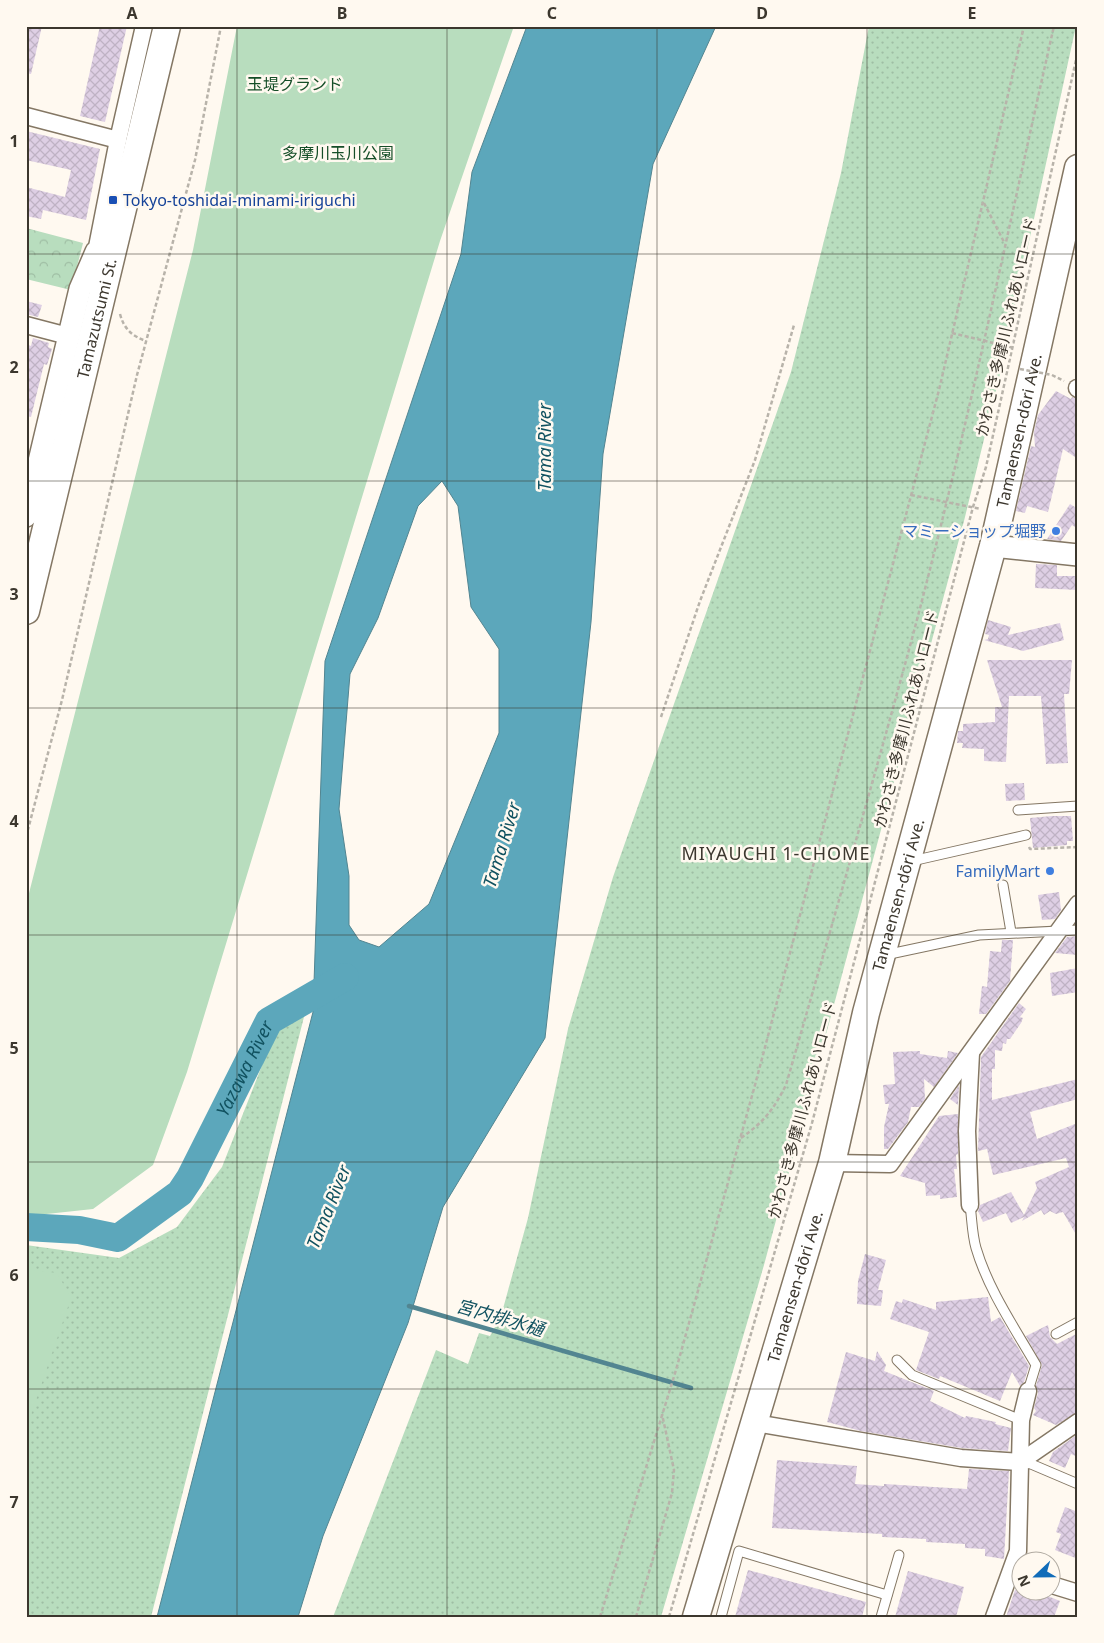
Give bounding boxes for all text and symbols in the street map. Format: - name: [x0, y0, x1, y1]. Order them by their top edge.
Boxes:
- text: A: [126, 2, 138, 24]
- text: B: [337, 2, 347, 24]
- text: C: [547, 2, 557, 24]
- text: D: [756, 2, 768, 24]
- text: E: [968, 2, 977, 24]
- park label: 玉堤グランド: [247, 73, 343, 95]
- text: 1: [9, 130, 19, 152]
- park label: 多摩川玉川公園: [282, 142, 394, 164]
- place label: Tokyo-toshidai-minami-iriguchi: [123, 189, 356, 211]
- marker: Tokyo-toshidai-minami-iriguchi: [107, 194, 119, 206]
- street label: かわさき多摩川ふれあいロード: [970, 215, 1042, 439]
- street label: Tamazutsumi St.: [71, 256, 122, 381]
- street label: Tamaensen-dōri Ave.: [991, 351, 1047, 510]
- text: 2: [9, 356, 19, 378]
- water label: Tama River: [532, 402, 556, 491]
- place label: マミーショップ堀野: [902, 520, 1046, 542]
- marker: マミーショップ堀野: [1050, 525, 1062, 537]
- text: 3: [9, 583, 19, 605]
- street label: かわさき多摩川ふれあいロード: [868, 608, 944, 830]
- water label: Tama River: [477, 798, 526, 890]
- text: 4: [9, 810, 19, 832]
- street label: Tamaensen-dōri Ave.: [867, 816, 929, 974]
- district label: MIYAUCHI 1-CHOME: [682, 841, 870, 865]
- place label: FamilyMart: [955, 860, 1040, 882]
- marker: FamilyMart: [1044, 865, 1056, 877]
- street label: かわさき多摩川ふれあいロード: [762, 999, 842, 1221]
- water label: Yazawa River: [210, 1015, 279, 1120]
- text: 5: [9, 1037, 19, 1059]
- water label: Tama River: [300, 1161, 356, 1252]
- street label: Tamaensen-dōri Ave.: [762, 1208, 828, 1365]
- text: 6: [9, 1264, 19, 1286]
- water label: 宮内排水樋: [454, 1293, 550, 1342]
- text: 7: [9, 1491, 19, 1513]
- north arrow: [1012, 1550, 1062, 1600]
- text: N: [1013, 1572, 1034, 1590]

